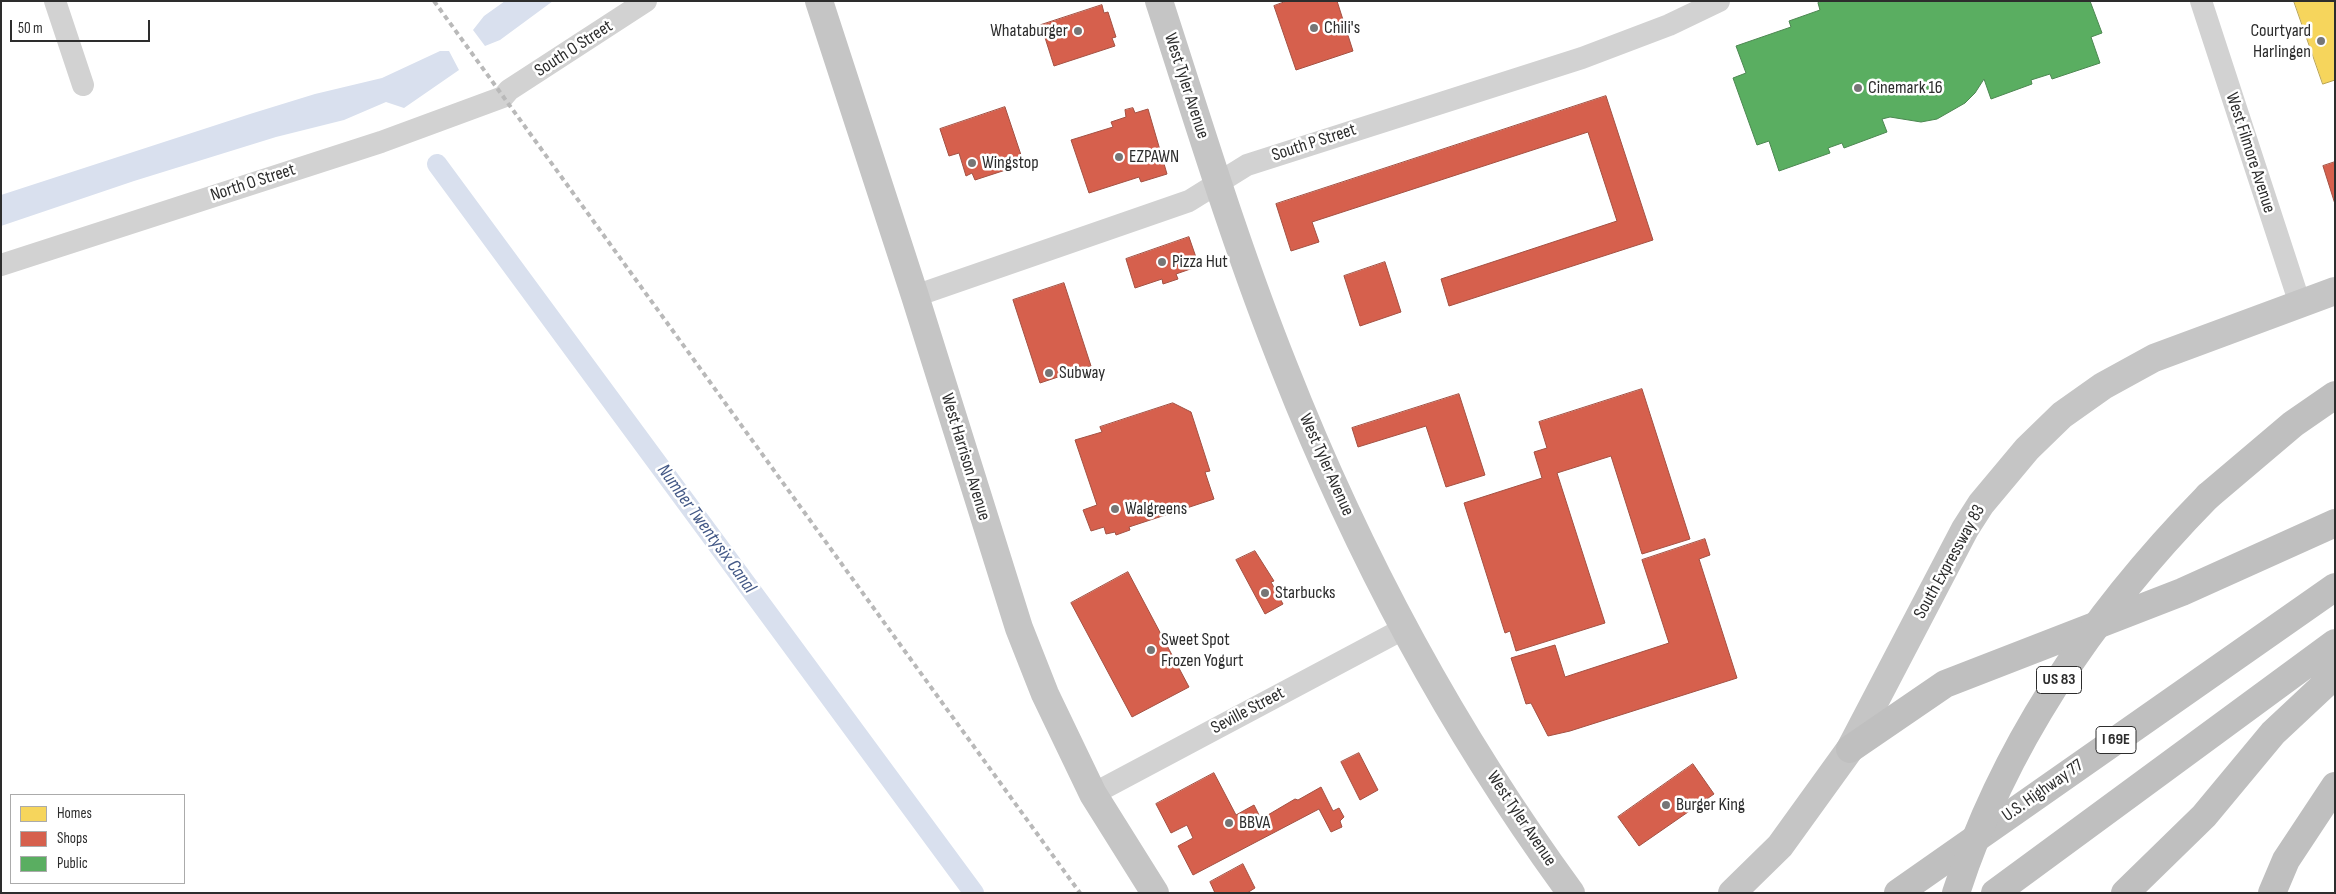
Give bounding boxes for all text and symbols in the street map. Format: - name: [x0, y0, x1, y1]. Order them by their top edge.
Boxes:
- scale bar: [12, 10, 152, 42]
- street label: South O Street: [531, 16, 617, 82]
- place label: Chili's: [1324, 17, 1360, 39]
- text: 50 m: [18, 19, 43, 38]
- place label: Whataburger: [990, 20, 1068, 42]
- place label: Courtyard Harlingen: [2251, 20, 2311, 62]
- marker: Chili's: [1308, 22, 1320, 34]
- marker: Whataburger: [1072, 25, 1084, 37]
- street label: West Tyler Avenue: [1159, 31, 1213, 141]
- marker: Courtyard Harlingen: [2315, 35, 2327, 47]
- place label: Cinemark 16: [1868, 77, 1943, 99]
- marker: Cinemark 16: [1852, 82, 1864, 94]
- street label: West Filmore Avenue: [2220, 90, 2280, 216]
- street label: South P Street: [1269, 119, 1359, 167]
- place label: EZPAWN: [1129, 146, 1179, 168]
- marker: EZPAWN: [1113, 151, 1125, 163]
- place label: Wingstop: [982, 152, 1039, 174]
- marker: Wingstop: [966, 157, 978, 169]
- street label: North O Street: [208, 159, 298, 207]
- place label: Pizza Hut: [1172, 251, 1228, 273]
- marker: Pizza Hut: [1156, 256, 1168, 268]
- place label: Subway: [1059, 362, 1105, 384]
- marker: Subway: [1043, 367, 1055, 379]
- street label: West Harrison Avenue: [935, 391, 995, 523]
- street label: West Tyler Avenue: [1294, 411, 1358, 519]
- water label: Number Twentysix Canal: [652, 460, 760, 598]
- place label: Walgreens: [1125, 498, 1187, 520]
- street label: South Expressway 83: [1910, 501, 1990, 623]
- marker: Walgreens: [1109, 503, 1121, 515]
- place label: Starbucks: [1275, 582, 1335, 604]
- marker: Starbucks: [1259, 587, 1271, 599]
- place label: Sweet Spot Frozen Yogurt: [1161, 629, 1244, 672]
- marker: Sweet Spot Frozen Yogurt: [1145, 644, 1157, 656]
- road number: US 83: [2036, 666, 2082, 694]
- street label: Seville Street: [1208, 683, 1288, 739]
- road number: I 69E: [2096, 726, 2136, 754]
- street label: U.S. Highway 77: [1998, 755, 2088, 827]
- street label: West Tyler Avenue: [1481, 768, 1561, 870]
- legend: [10, 794, 185, 884]
- place label: Burger King: [1676, 794, 1745, 816]
- marker: Burger King: [1660, 799, 1672, 811]
- text: Homes: [57, 804, 92, 823]
- place label: BBVA: [1239, 812, 1270, 834]
- marker: BBVA: [1223, 817, 1235, 829]
- text: Shops: [57, 829, 88, 848]
- text: Public: [57, 854, 88, 873]

